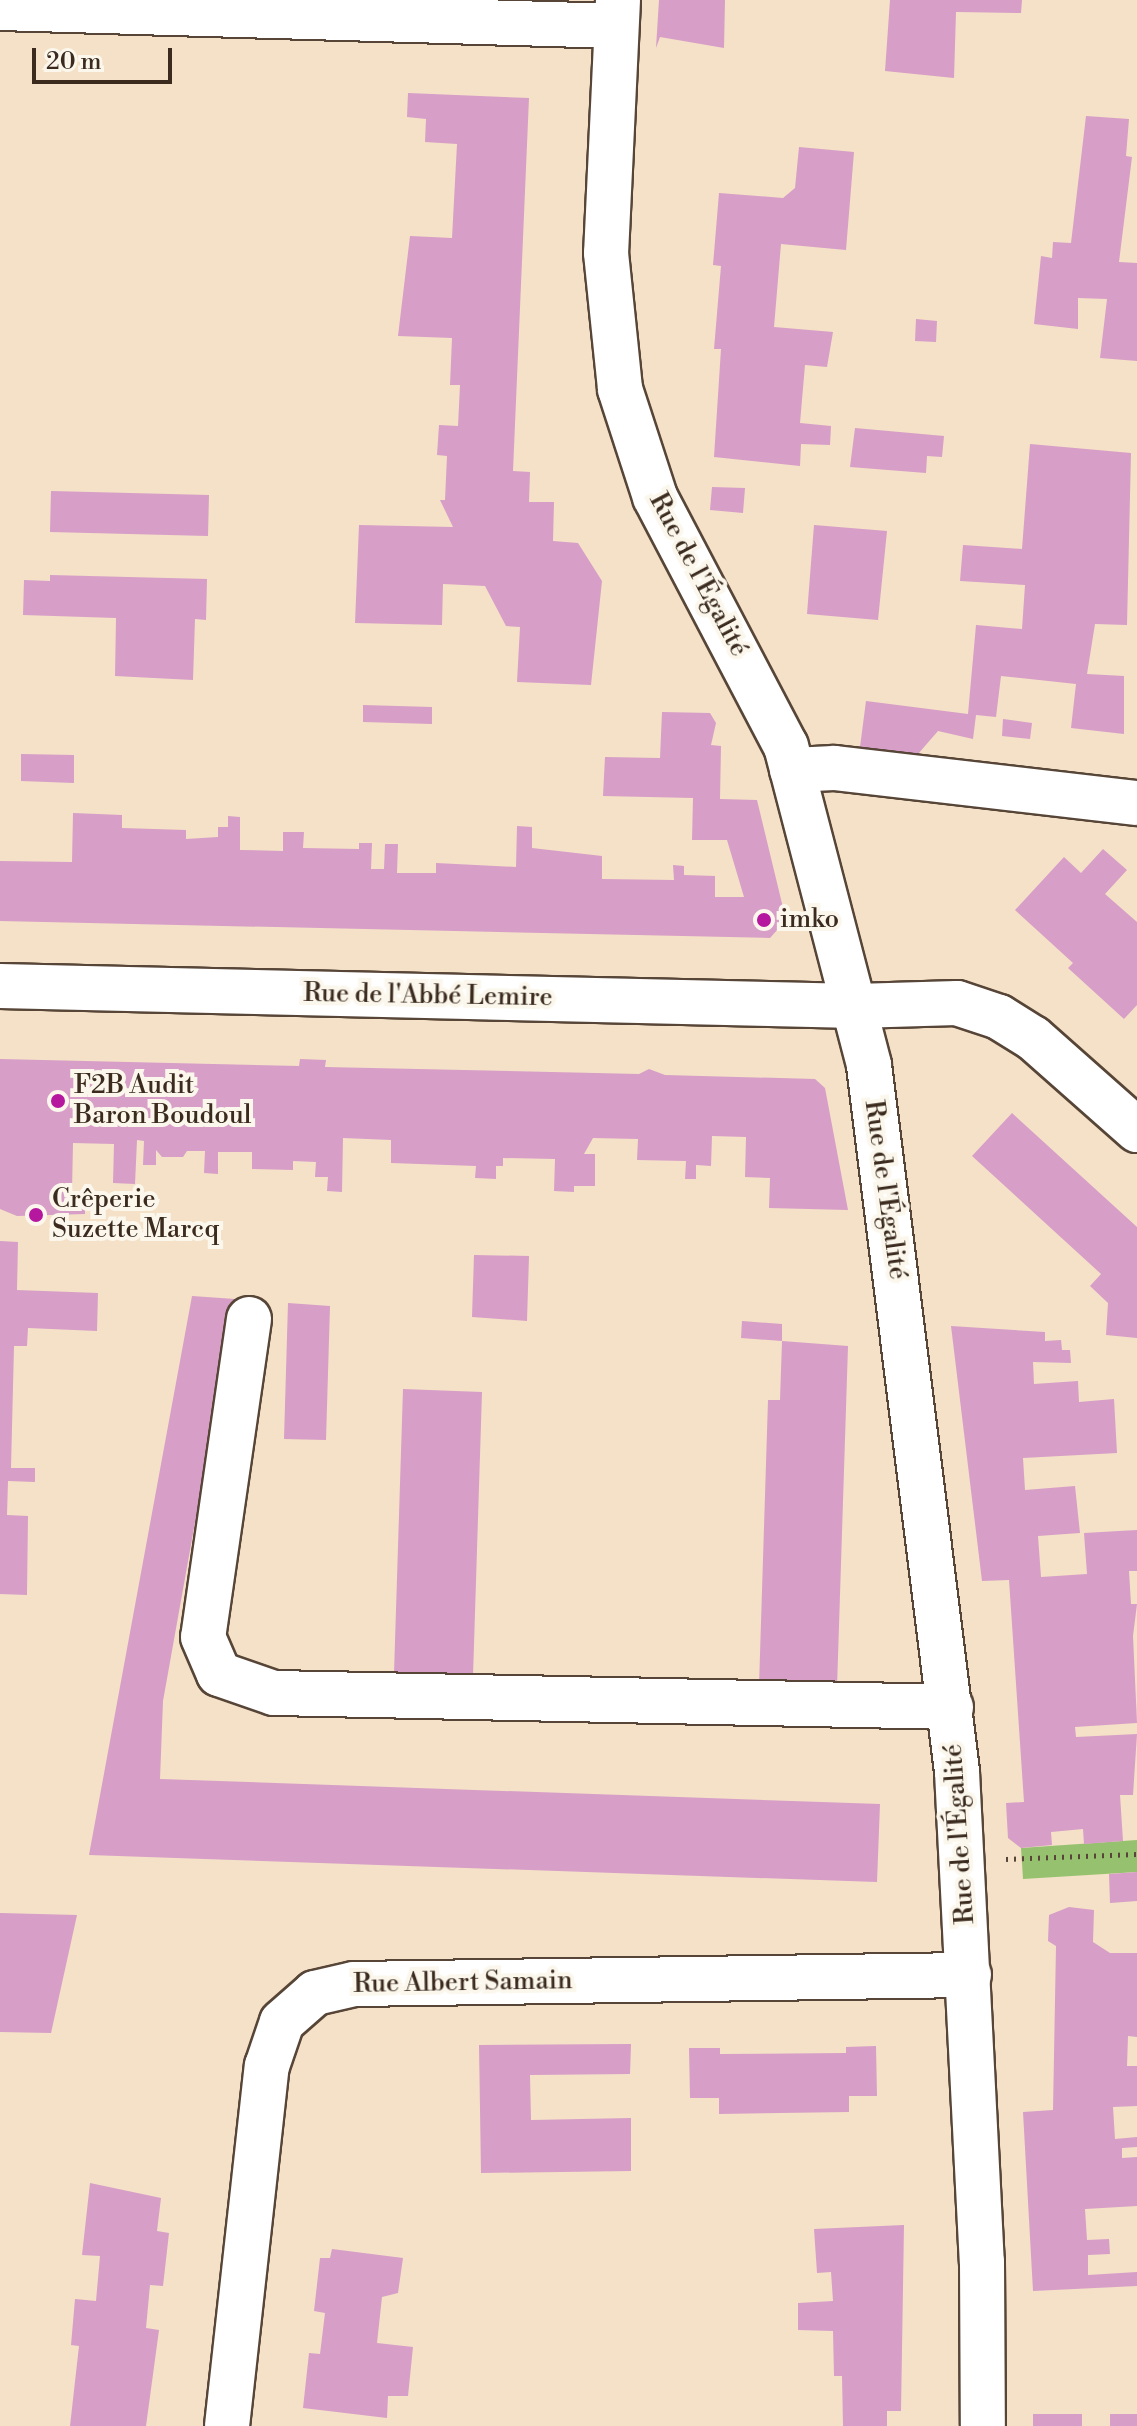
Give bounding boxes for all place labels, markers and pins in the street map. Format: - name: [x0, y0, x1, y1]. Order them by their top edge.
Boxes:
- place label: imko: [780, 904, 839, 936]
- marker: imko: [755, 911, 773, 929]
- place label: F2B Audit Baron Boudoul: [74, 1070, 251, 1132]
- marker: F2B Audit Baron Boudoul: [49, 1092, 67, 1110]
- place label: Crêperie Suzette Marcq: [52, 1184, 219, 1246]
- marker: Crêperie Suzette Marcq: [27, 1206, 45, 1224]

